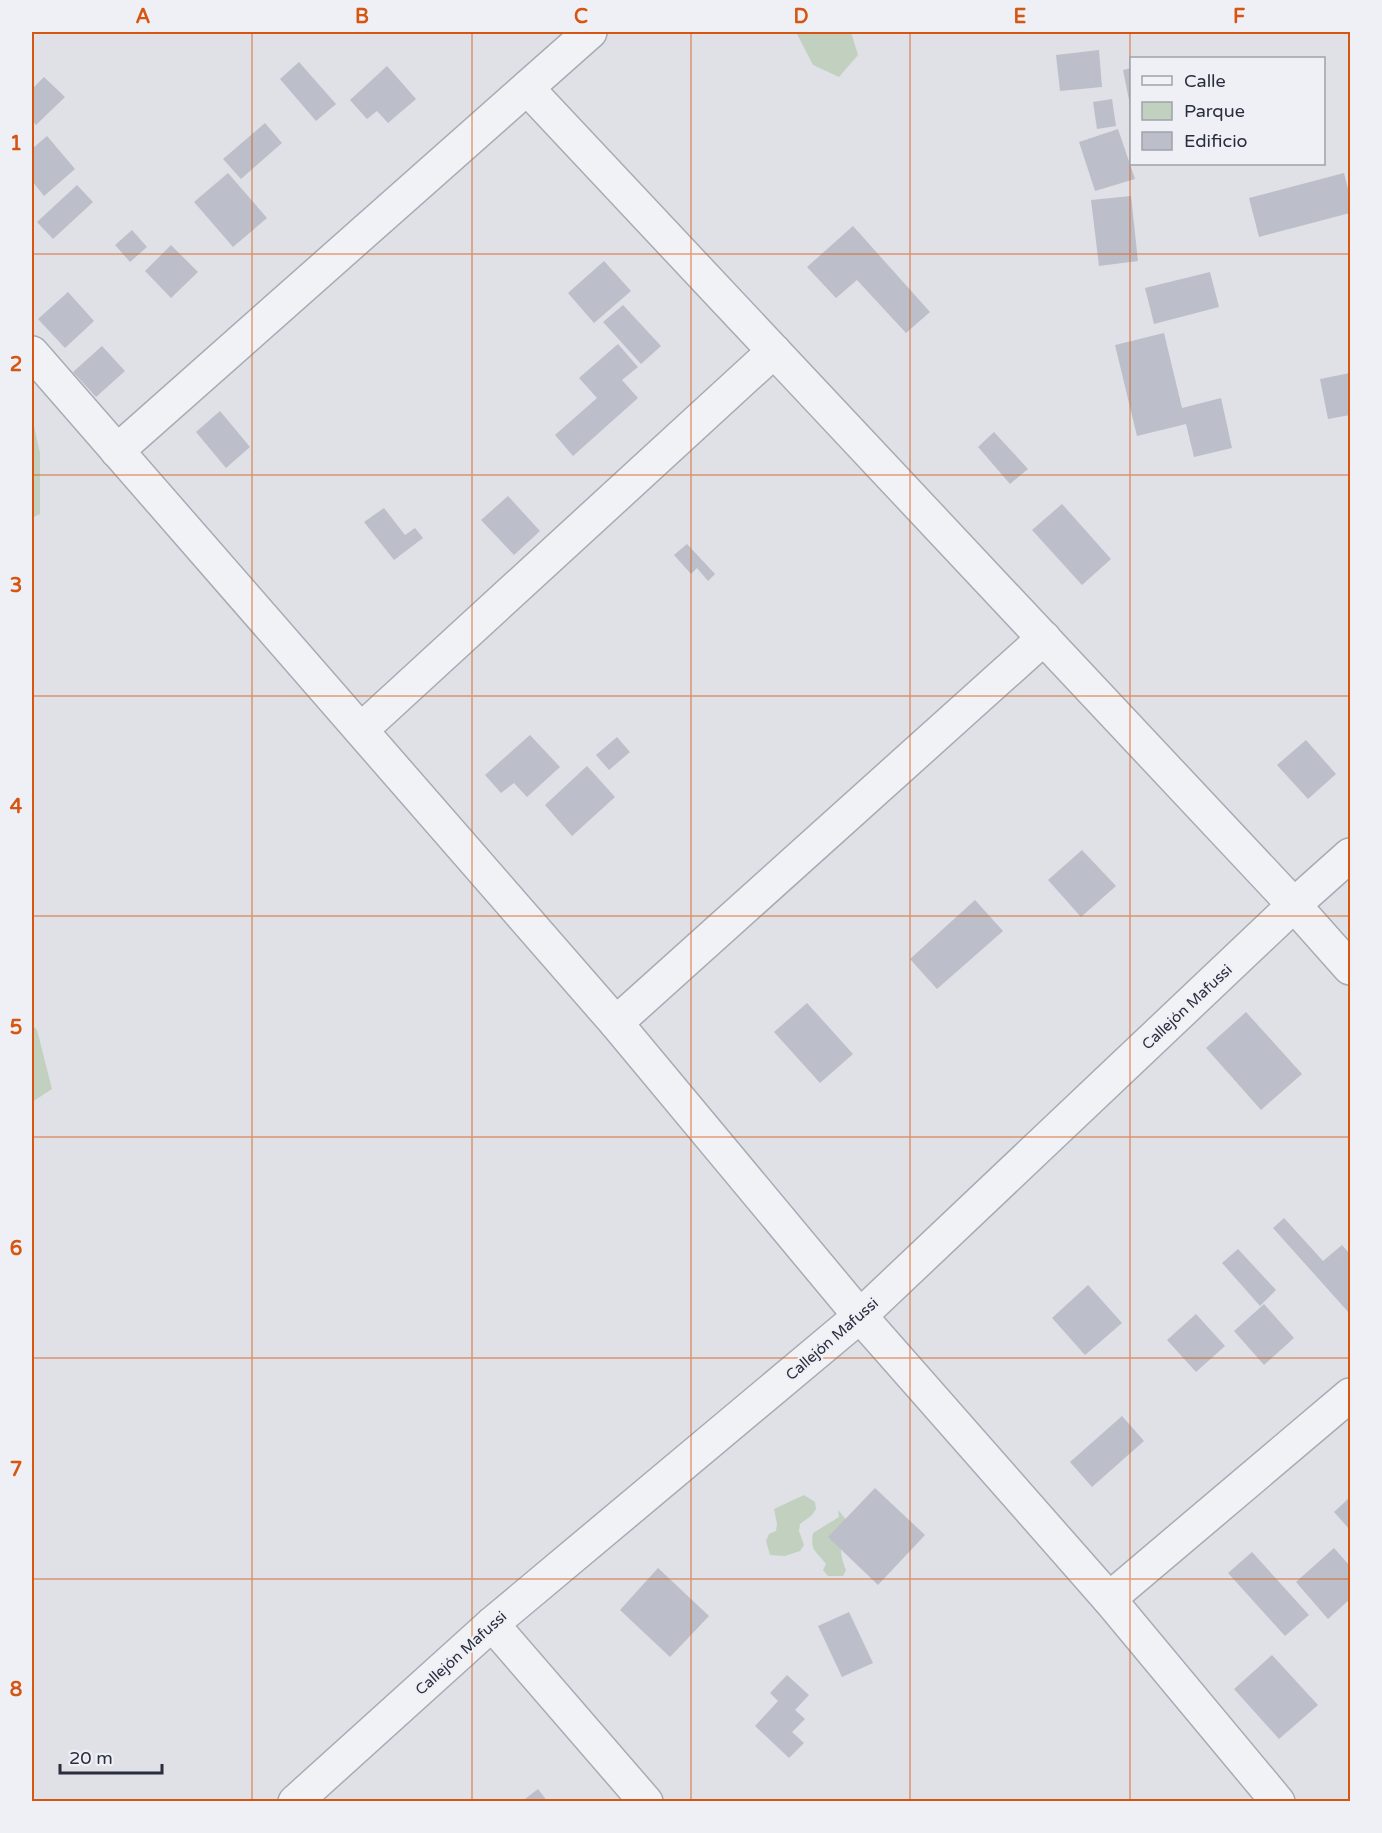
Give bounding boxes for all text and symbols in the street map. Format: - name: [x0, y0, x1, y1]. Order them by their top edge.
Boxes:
- text: A: [136, 5, 151, 29]
- text: B: [355, 5, 369, 29]
- text: C: [574, 5, 588, 29]
- text: D: [793, 5, 809, 29]
- text: E: [1014, 5, 1027, 29]
- text: F: [1233, 5, 1245, 29]
- legend: [1130, 57, 1325, 165]
- text: Calle: [1184, 70, 1226, 92]
- text: Parque: [1184, 100, 1245, 122]
- text: Edificio: [1184, 130, 1248, 152]
- text: 1: [10, 132, 22, 156]
- text: 2: [10, 353, 22, 377]
- text: 3: [10, 574, 22, 598]
- text: 4: [10, 795, 23, 819]
- street label: Callejón Mafussi: [1138, 961, 1236, 1053]
- text: 5: [10, 1016, 22, 1040]
- text: 6: [10, 1237, 22, 1261]
- street label: Callejón Mafussi: [782, 1294, 882, 1384]
- text: 7: [10, 1458, 22, 1482]
- street label: Callejón Mafussi: [412, 1607, 510, 1699]
- text: 8: [10, 1678, 22, 1702]
- scale bar: [60, 1737, 162, 1775]
- text: 20 m: [69, 1747, 113, 1769]

